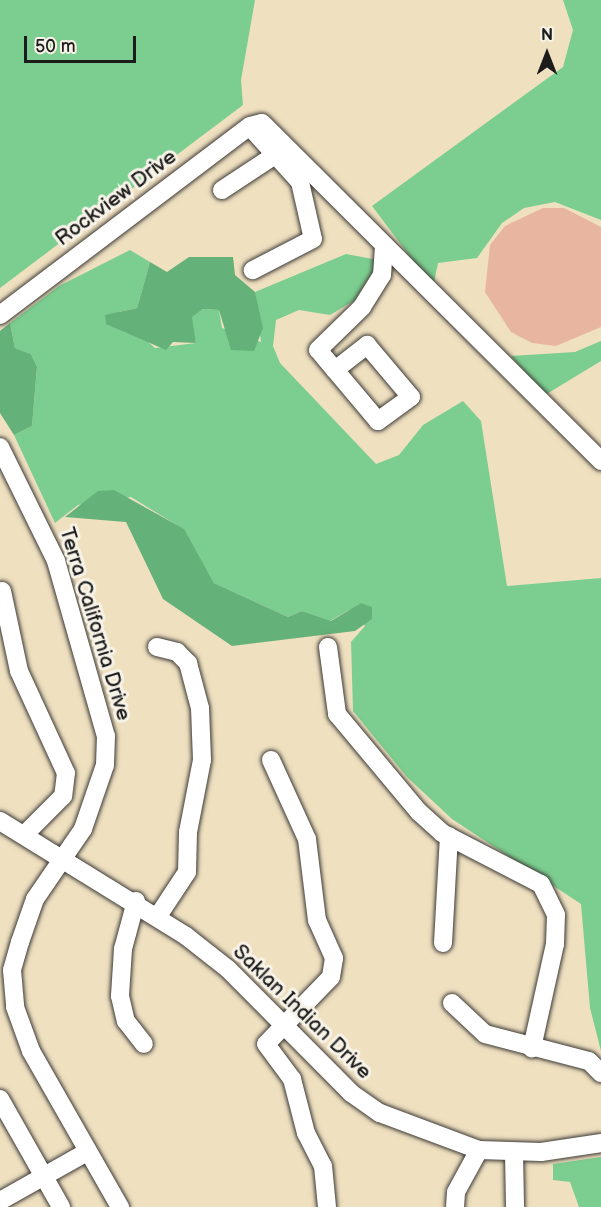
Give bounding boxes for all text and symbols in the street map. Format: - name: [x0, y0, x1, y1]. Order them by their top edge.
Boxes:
- scale bar: [27, 24, 140, 62]
- north arrow: [517, 24, 577, 84]
- text: N: [541, 26, 553, 45]
- text: 50 m: [35, 36, 76, 57]
- street label: Rockview Drive: [51, 144, 181, 252]
- street label: Terra California Drive: [54, 524, 136, 724]
- street label: Saklan Indian Drive: [227, 939, 377, 1085]

